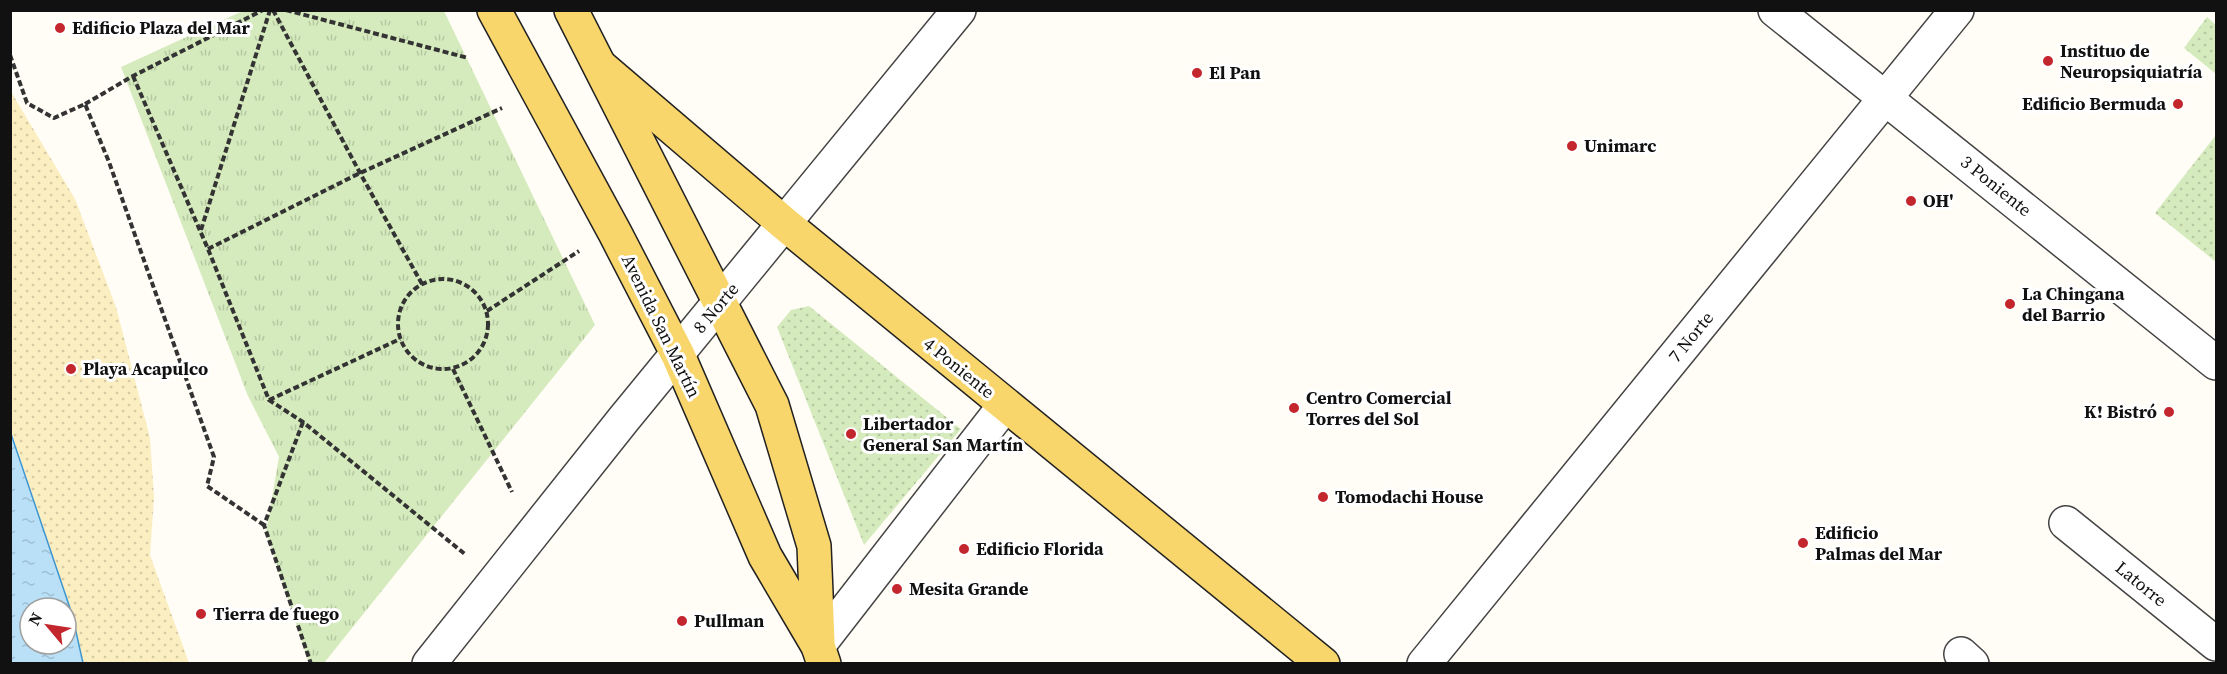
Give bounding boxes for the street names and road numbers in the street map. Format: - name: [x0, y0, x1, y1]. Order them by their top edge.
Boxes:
- street label: 3 Poniente: [1956, 149, 2037, 222]
- street label: Avenida San Martín: [616, 250, 707, 402]
- street label: 8 Norte: [687, 277, 744, 338]
- street label: 7 Norte: [1662, 306, 1719, 368]
- street label: 4 Poniente: [919, 331, 1000, 404]
- street label: Latorre: [2110, 555, 2172, 612]

